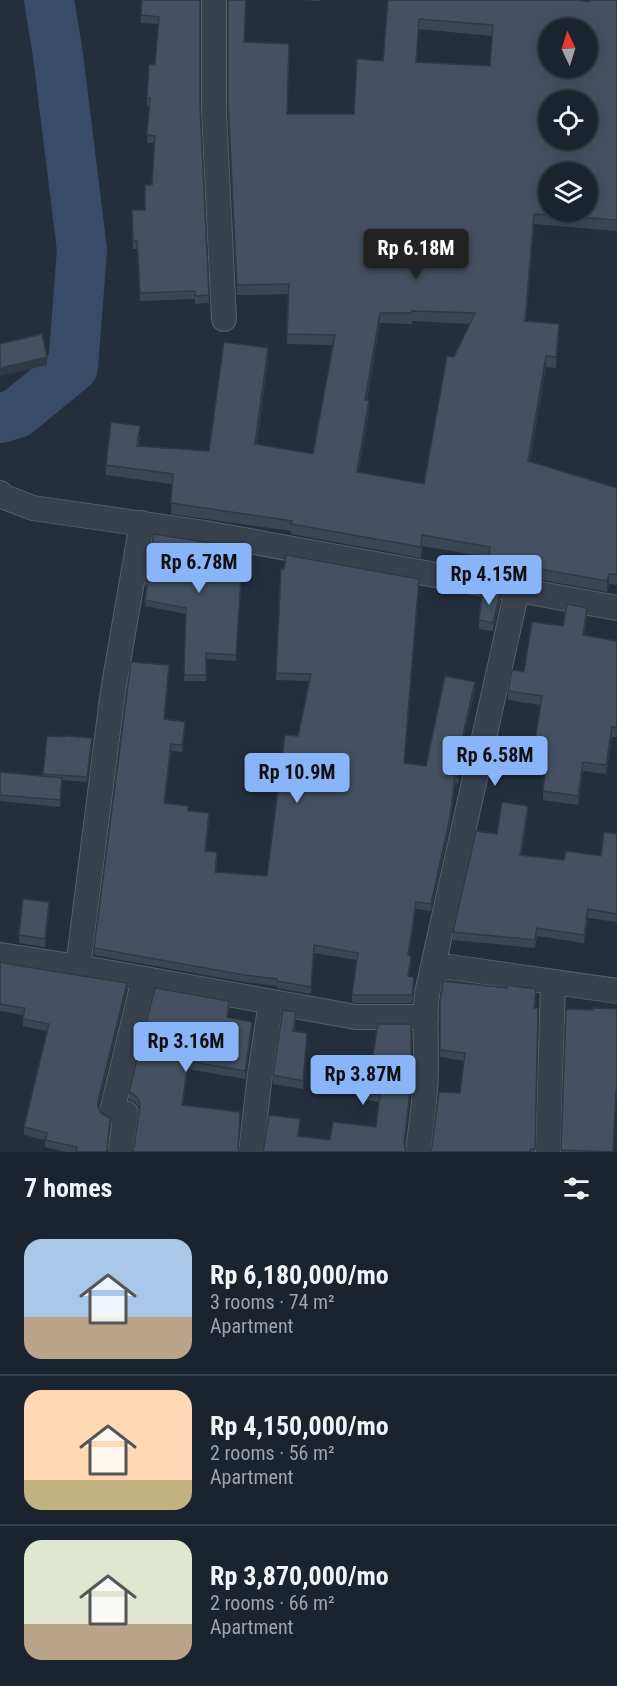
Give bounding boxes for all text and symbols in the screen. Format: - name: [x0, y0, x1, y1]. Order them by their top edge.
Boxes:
- north arrow: [538, 18, 598, 78]
- map controls: [538, 18, 598, 222]
- button: locate: [538, 90, 598, 150]
- button: layers: [538, 162, 598, 222]
- pin: Rp 6.18M: [354, 229, 478, 280]
- text: Rp 6.18M: [378, 236, 454, 260]
- pin: Rp 6.78M: [137, 543, 261, 594]
- text: Rp 6.78M: [161, 550, 237, 574]
- pin: Rp 4.15M: [427, 555, 551, 606]
- text: Rp 4.15M: [451, 562, 527, 586]
- pin: Rp 6.58M: [433, 736, 557, 787]
- text: Rp 6.58M: [457, 743, 533, 767]
- pin: Rp 10.9M: [235, 753, 359, 804]
- text: Rp 10.9M: [259, 760, 335, 784]
- pin: Rp 3.16M: [124, 1022, 248, 1073]
- text: Rp 3.16M: [148, 1029, 224, 1053]
- pin: Rp 3.87M: [301, 1055, 425, 1106]
- text: Rp 3.87M: [325, 1062, 401, 1086]
- icon: filters: [560, 1172, 593, 1205]
- text: 7 homes: [24, 1173, 112, 1203]
- text: Rp 6,180,000/mo: [210, 1260, 389, 1290]
- icon: home: [72, 1263, 144, 1335]
- text: 3 rooms · 74 m²: [210, 1290, 335, 1314]
- text: Apartment: [210, 1314, 294, 1338]
- text: Rp 4,150,000/mo: [210, 1411, 389, 1441]
- icon: home: [72, 1414, 144, 1486]
- text: 2 rooms · 56 m²: [210, 1441, 335, 1465]
- text: Apartment: [210, 1465, 294, 1489]
- text: Rp 3,870,000/mo: [210, 1561, 389, 1591]
- icon: home: [72, 1564, 144, 1636]
- text: 2 rooms · 66 m²: [210, 1591, 335, 1615]
- text: Apartment: [210, 1615, 294, 1639]

